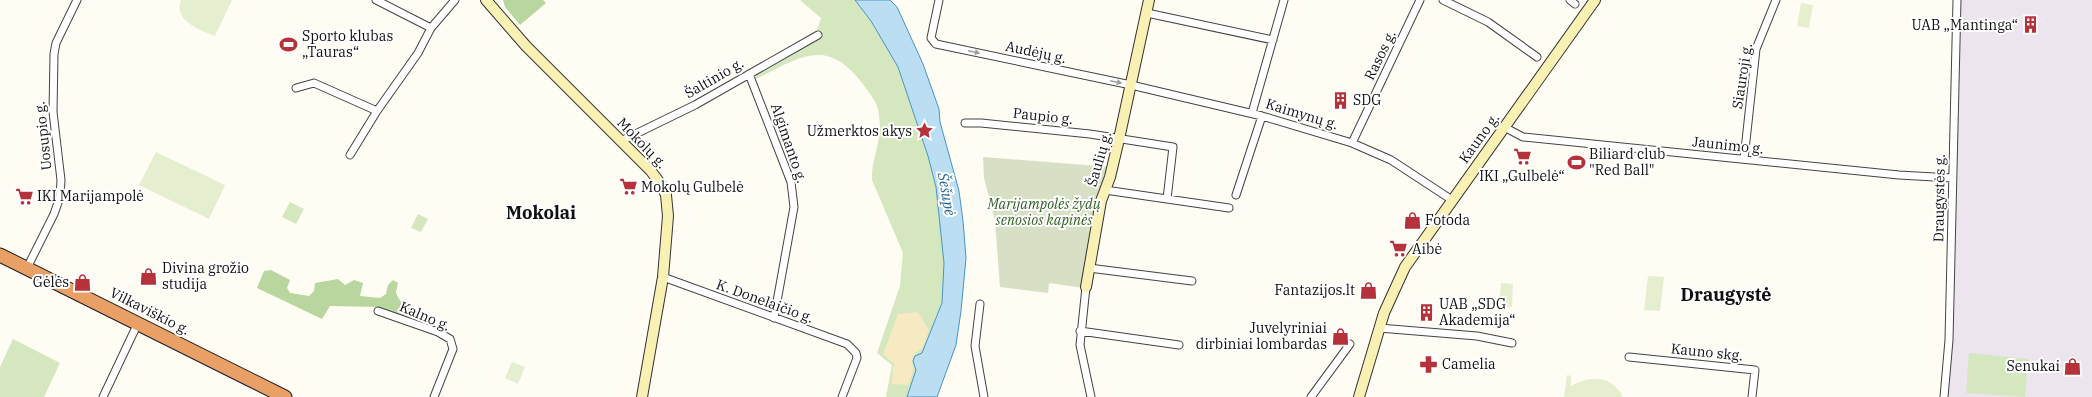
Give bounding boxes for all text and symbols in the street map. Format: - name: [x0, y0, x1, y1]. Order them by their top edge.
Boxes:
- building icon: UAB „Mantinga“: [2021, 15, 2041, 35]
- place label: UAB „Mantinga“: [1911, 16, 2018, 34]
- place label: Sporto klubas „Tauras“: [302, 27, 393, 61]
- street label: Rasos g.: [1360, 27, 1400, 83]
- sports icon: Sporto klubas „Tauras“: [279, 34, 299, 54]
- street label: Audėjų g.: [1004, 37, 1068, 67]
- street label: Siauroji g.: [1728, 42, 1756, 110]
- one-way arrow: [968, 50, 980, 56]
- street label: Šaltinio g.: [681, 53, 747, 102]
- one-way arrow: [1109, 79, 1122, 85]
- building icon: SDG: [1330, 90, 1350, 110]
- place label: SDG: [1353, 91, 1381, 109]
- street label: Kaimynų g.: [1264, 94, 1340, 134]
- street label: Uosupio g.: [30, 101, 56, 171]
- street label: Algimanto g.: [767, 101, 811, 185]
- street label: Paupio g.: [1012, 104, 1074, 128]
- street label: Kauno g.: [1455, 109, 1503, 167]
- street label: Mokolų g.: [613, 114, 671, 172]
- place icon: Užmerktos akys: [915, 121, 935, 141]
- place label: Užmerktos akys: [807, 122, 912, 140]
- street label: Šaulių g.: [1082, 129, 1115, 189]
- street label: Jaunimo g.: [1691, 132, 1765, 158]
- place label: Biliard club "Red Ball": [1589, 145, 1665, 179]
- supermarket icon: IKI „Gulbelė“: [1512, 146, 1532, 166]
- sports icon: Biliard club "Red Ball": [1566, 152, 1586, 172]
- street label: Draugystės g.: [1929, 154, 1949, 242]
- place label: IKI „Gulbelė“: [1479, 167, 1565, 185]
- water label: Šešupė: [934, 170, 960, 217]
- supermarket icon: Mokolų Gulbelė: [618, 177, 638, 197]
- place label: Mokolų Gulbelė: [641, 178, 744, 196]
- supermarket icon: IKI Marijampolė: [14, 186, 34, 206]
- place label: IKI Marijampolė: [37, 187, 144, 205]
- park label: Marijampolės žydų senosios kapinės: [986, 195, 1101, 229]
- district label: Mokolai: [506, 201, 576, 224]
- shop icon: Fotoda: [1402, 210, 1422, 230]
- place label: Fotoda: [1425, 211, 1471, 229]
- supermarket icon: Aibė: [1389, 239, 1409, 259]
- place label: Aibė: [1412, 240, 1442, 258]
- place label: Divina grožio studija: [162, 259, 249, 293]
- shop icon: Divina grožio studija: [139, 266, 159, 286]
- shop icon: Gėlės: [72, 272, 92, 292]
- place label: Gėlės: [33, 273, 69, 291]
- street label: K. Donelaičio g.: [714, 275, 816, 327]
- shop icon: Fantazijos.lt: [1358, 280, 1378, 300]
- place label: Fantazijos.lt: [1275, 281, 1355, 299]
- street label: Vilkaviškio g.: [107, 283, 193, 339]
- district label: Draugystė: [1680, 283, 1772, 306]
- place label: UAB „SDG Akademija“: [1439, 295, 1516, 329]
- street label: Kalno g.: [397, 297, 453, 335]
- building icon: UAB „SDG Akademija“: [1416, 302, 1436, 322]
- place label: Juvelyriniai dirbiniai lombardas: [1196, 319, 1327, 353]
- shop icon: Juvelyriniai dirbiniai lombardas: [1330, 326, 1350, 346]
- street label: Kauno skg.: [1670, 339, 1744, 365]
- pharmacy icon: Camelia: [1419, 354, 1439, 374]
- place label: Camelia: [1442, 355, 1496, 373]
- shop icon: Senukai: [2063, 356, 2083, 376]
- place label: Senukai: [2006, 357, 2060, 375]

